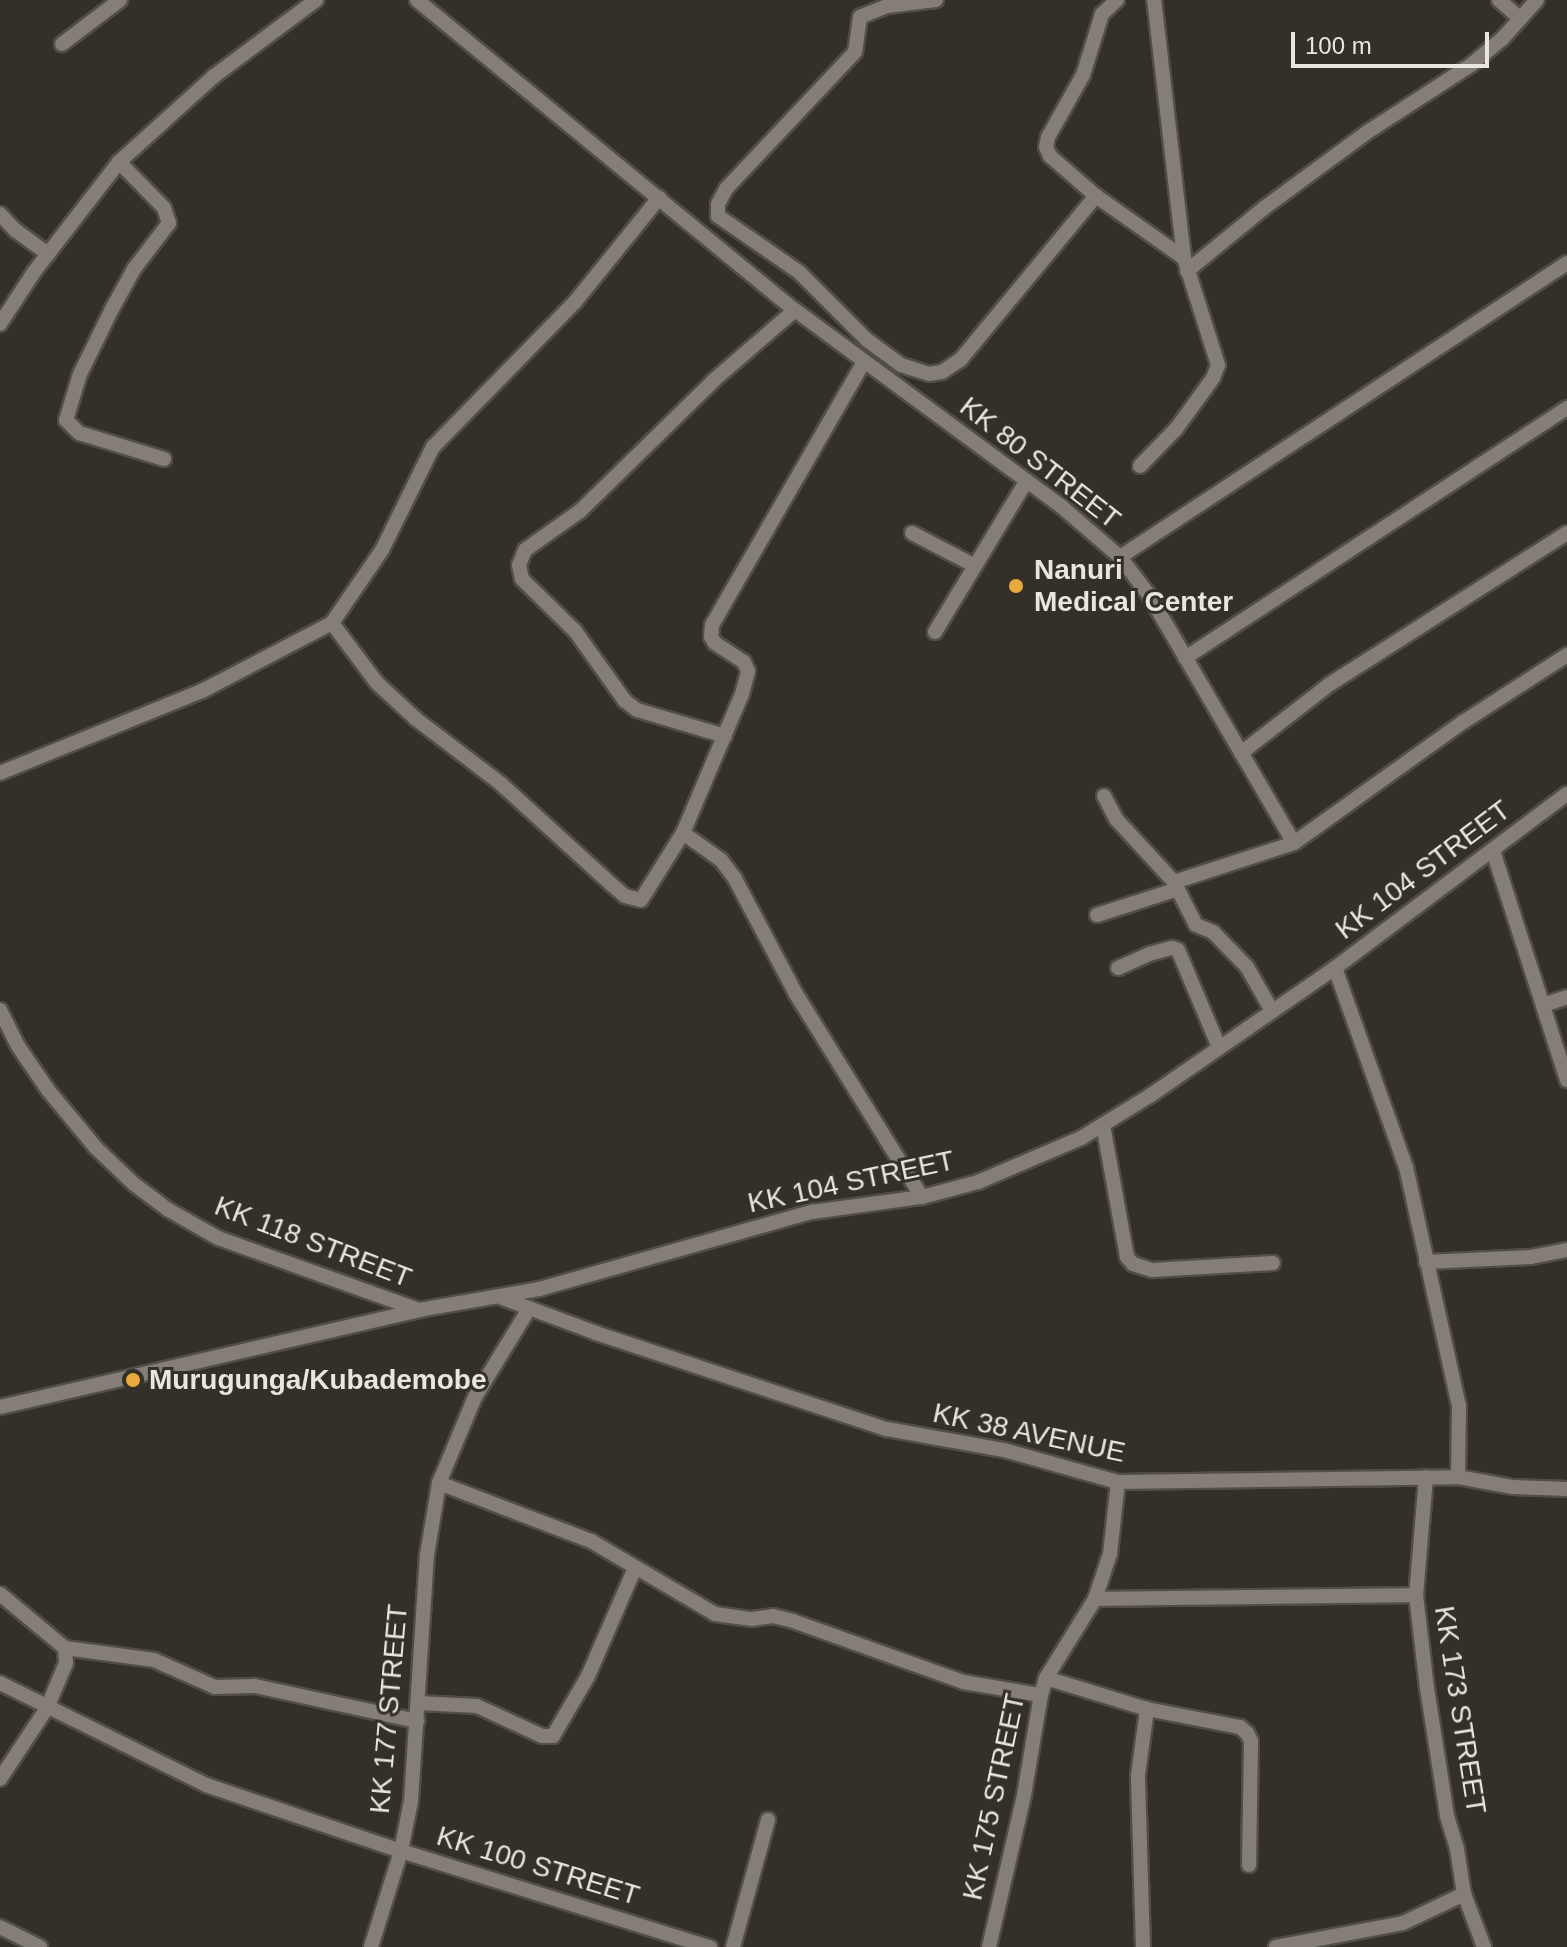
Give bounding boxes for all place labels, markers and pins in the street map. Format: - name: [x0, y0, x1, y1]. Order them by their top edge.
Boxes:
- place label: Nanuri Medical Center: [1034, 553, 1233, 619]
- marker: Nanuri Medical Center: [1005, 575, 1027, 597]
- place label: Murugunga/Kubademobe: [149, 1363, 487, 1397]
- marker: Murugunga/Kubademobe: [124, 1371, 142, 1389]

